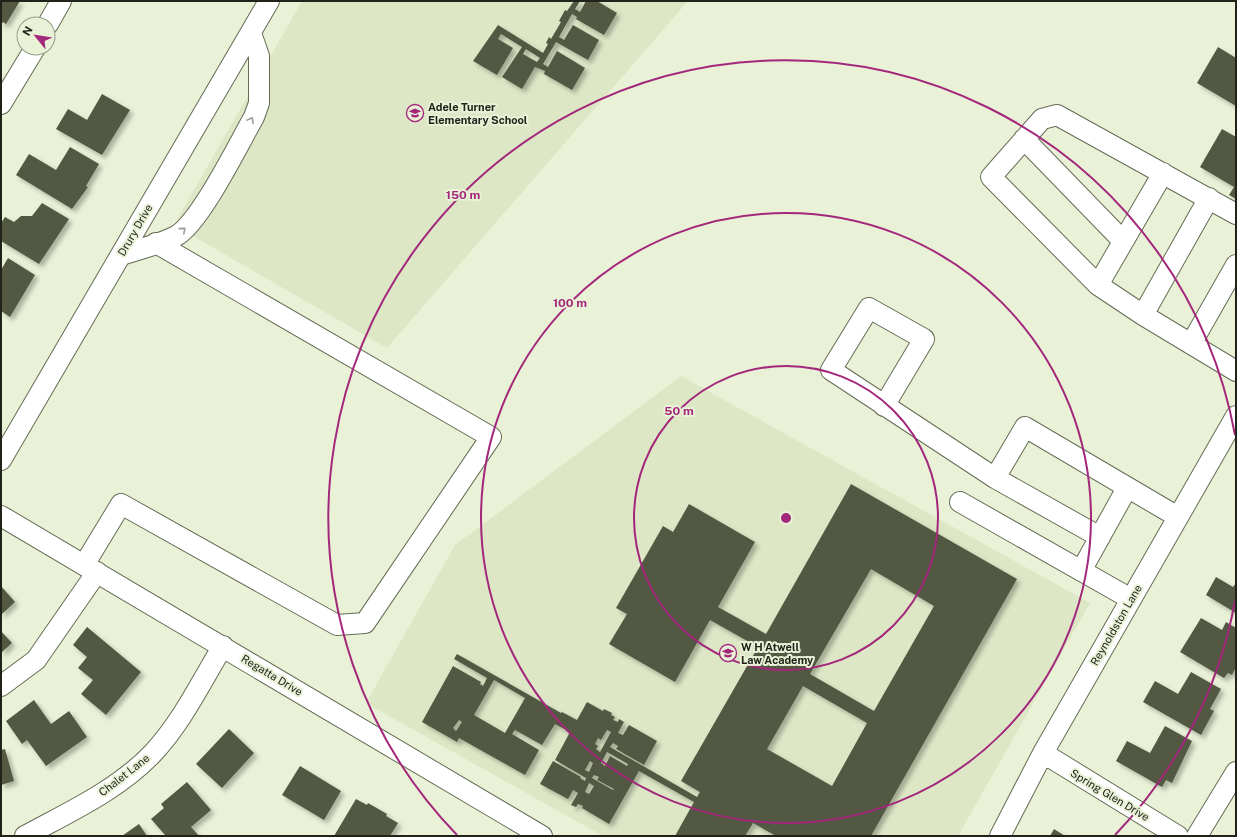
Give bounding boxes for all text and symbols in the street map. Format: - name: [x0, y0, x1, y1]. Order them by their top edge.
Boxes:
- north arrow: [16, 16, 56, 56]
- text: N: [20, 24, 35, 38]
- place label: Adele Turner Elementary School: [428, 101, 528, 126]
- school or university icon: Adele Turner Elementary School: [405, 103, 425, 123]
- one-way arrow: [246, 117, 254, 125]
- text: 150 m: [446, 188, 480, 202]
- street label: Drury Drive: [115, 202, 155, 258]
- one-way arrow: [178, 228, 185, 235]
- text: 100 m: [553, 296, 587, 310]
- text: 50 m: [664, 404, 694, 418]
- centre of rings: [779, 511, 793, 525]
- street label: Reynoldston Lane: [1088, 583, 1144, 667]
- place label: W H Atwell Law Academy: [741, 641, 814, 666]
- school or university icon: W H Atwell Law Academy: [718, 643, 738, 663]
- street label: Regatta Drive: [239, 652, 305, 698]
- street label: Chalet Lane: [96, 752, 152, 798]
- street label: Spring Glen Drive: [1069, 767, 1151, 823]

